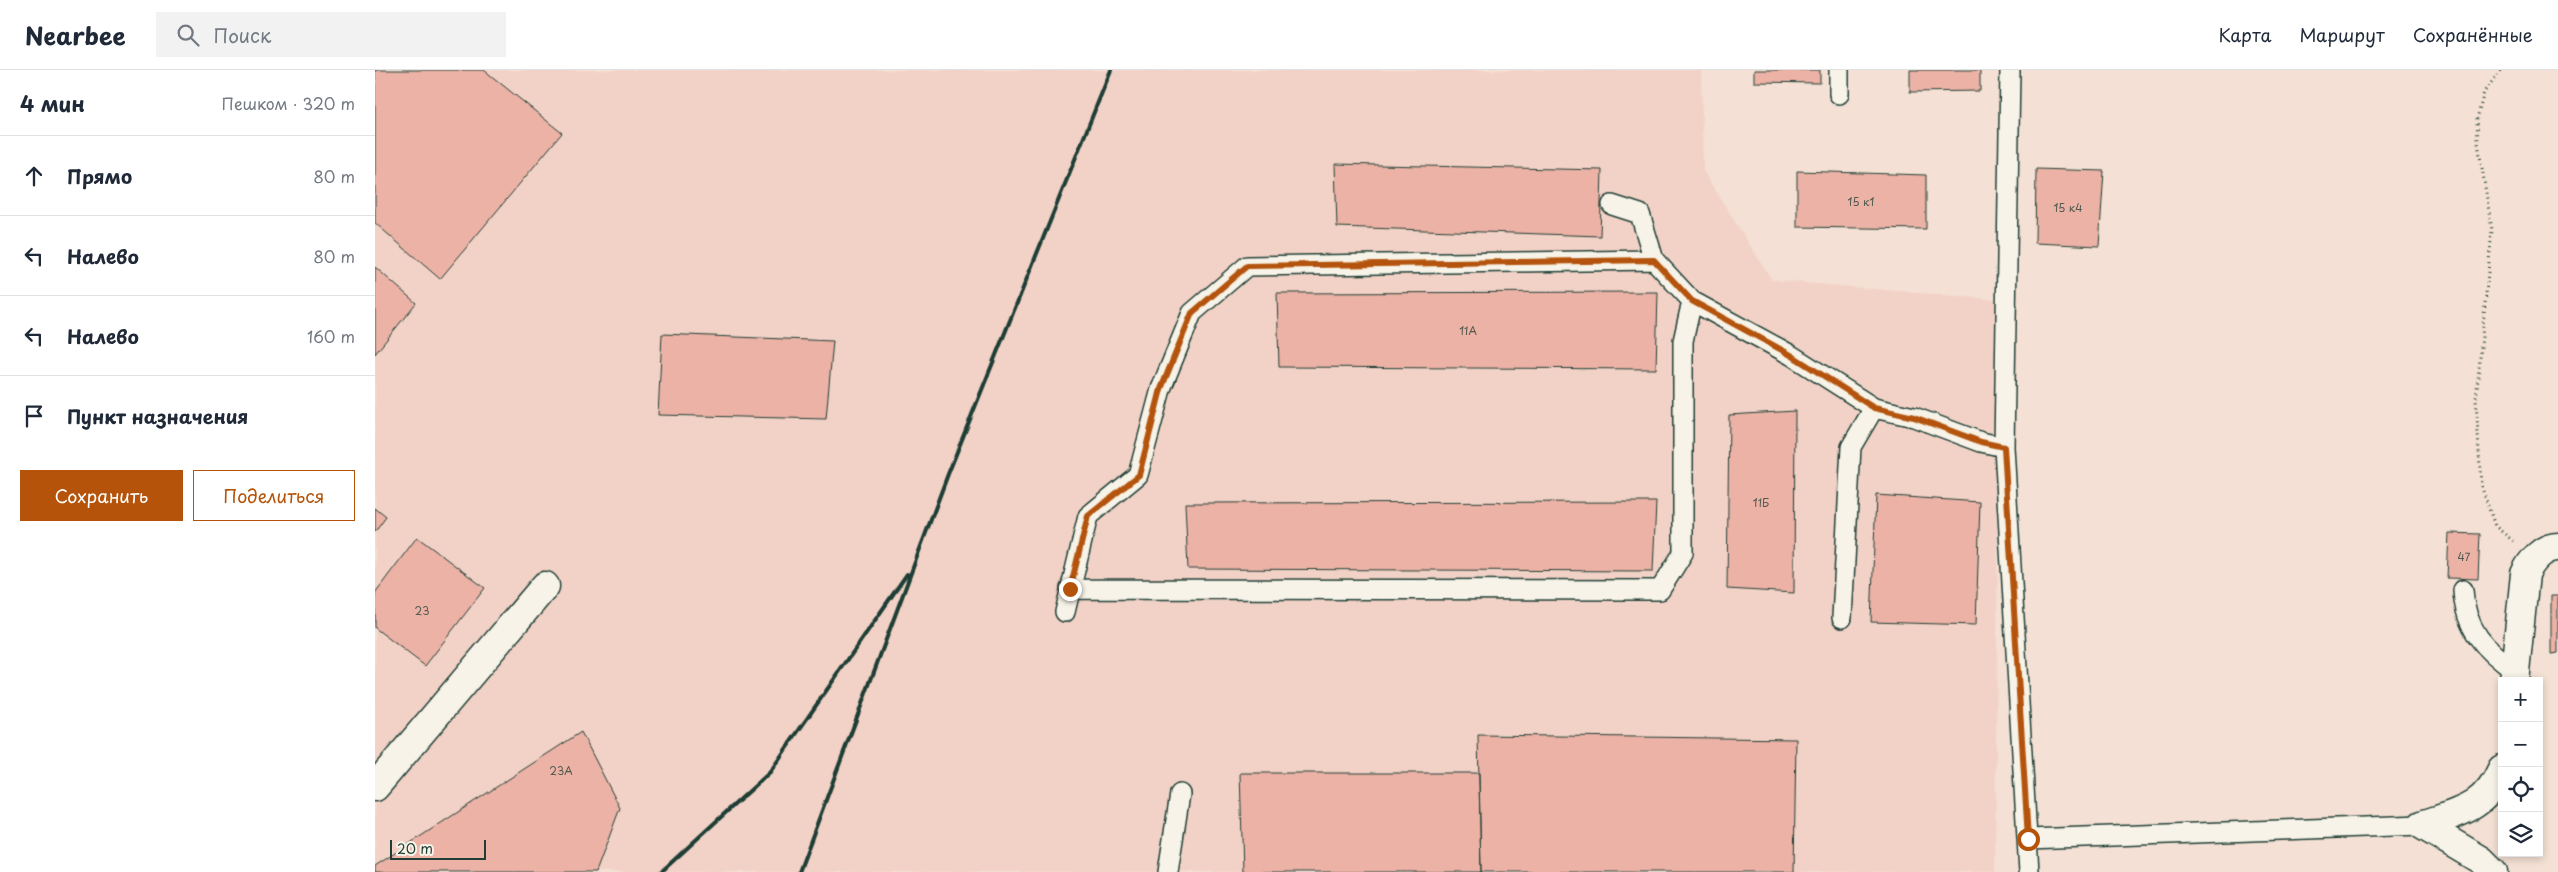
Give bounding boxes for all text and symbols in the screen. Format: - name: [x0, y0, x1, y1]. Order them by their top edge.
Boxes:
- search box: [156, 12, 506, 57]
- text: Nearbee: [25, 17, 126, 53]
- icon: search: [174, 21, 202, 49]
- text: Поиск: [214, 21, 271, 49]
- text: Карта: [2219, 21, 2271, 48]
- text: Маршрут: [2299, 21, 2385, 48]
- text: Сохранённые: [2413, 21, 2533, 48]
- text: 4 мин: [20, 87, 85, 119]
- text: Пешком · 320 m: [222, 91, 355, 115]
- icon: ahead: [20, 162, 48, 190]
- text: Прямо: [67, 162, 132, 190]
- text: 80 m: [313, 164, 355, 188]
- house number: 15 к1: [1848, 193, 1874, 210]
- house number: 15 к4: [2053, 199, 2083, 216]
- icon: left: [20, 242, 48, 270]
- text: Налево: [67, 242, 139, 270]
- text: 80 m: [313, 244, 355, 268]
- icon: left: [20, 322, 48, 350]
- text: Налево: [67, 322, 139, 350]
- house number: 11А: [1459, 322, 1477, 339]
- text: 160 m: [307, 324, 355, 348]
- icon: arrive: [20, 402, 48, 430]
- text: Пункт назначения: [67, 402, 248, 430]
- button: Сохранить: [20, 470, 183, 521]
- button: Поделиться: [193, 470, 355, 521]
- house number: 11Б: [1753, 494, 1769, 511]
- house number: 47: [2458, 548, 2471, 565]
- route end: [1059, 578, 1082, 601]
- house number: 23: [415, 602, 429, 619]
- map controls: [2498, 677, 2543, 857]
- button: +: [2498, 677, 2543, 722]
- button: −: [2498, 722, 2543, 767]
- house number: 23А: [549, 762, 573, 779]
- button: locate: [2498, 767, 2543, 812]
- button: layers: [2498, 812, 2543, 857]
- route start: [2017, 828, 2040, 851]
- scale bar: [390, 837, 486, 860]
- text: 20 m: [397, 838, 433, 859]

